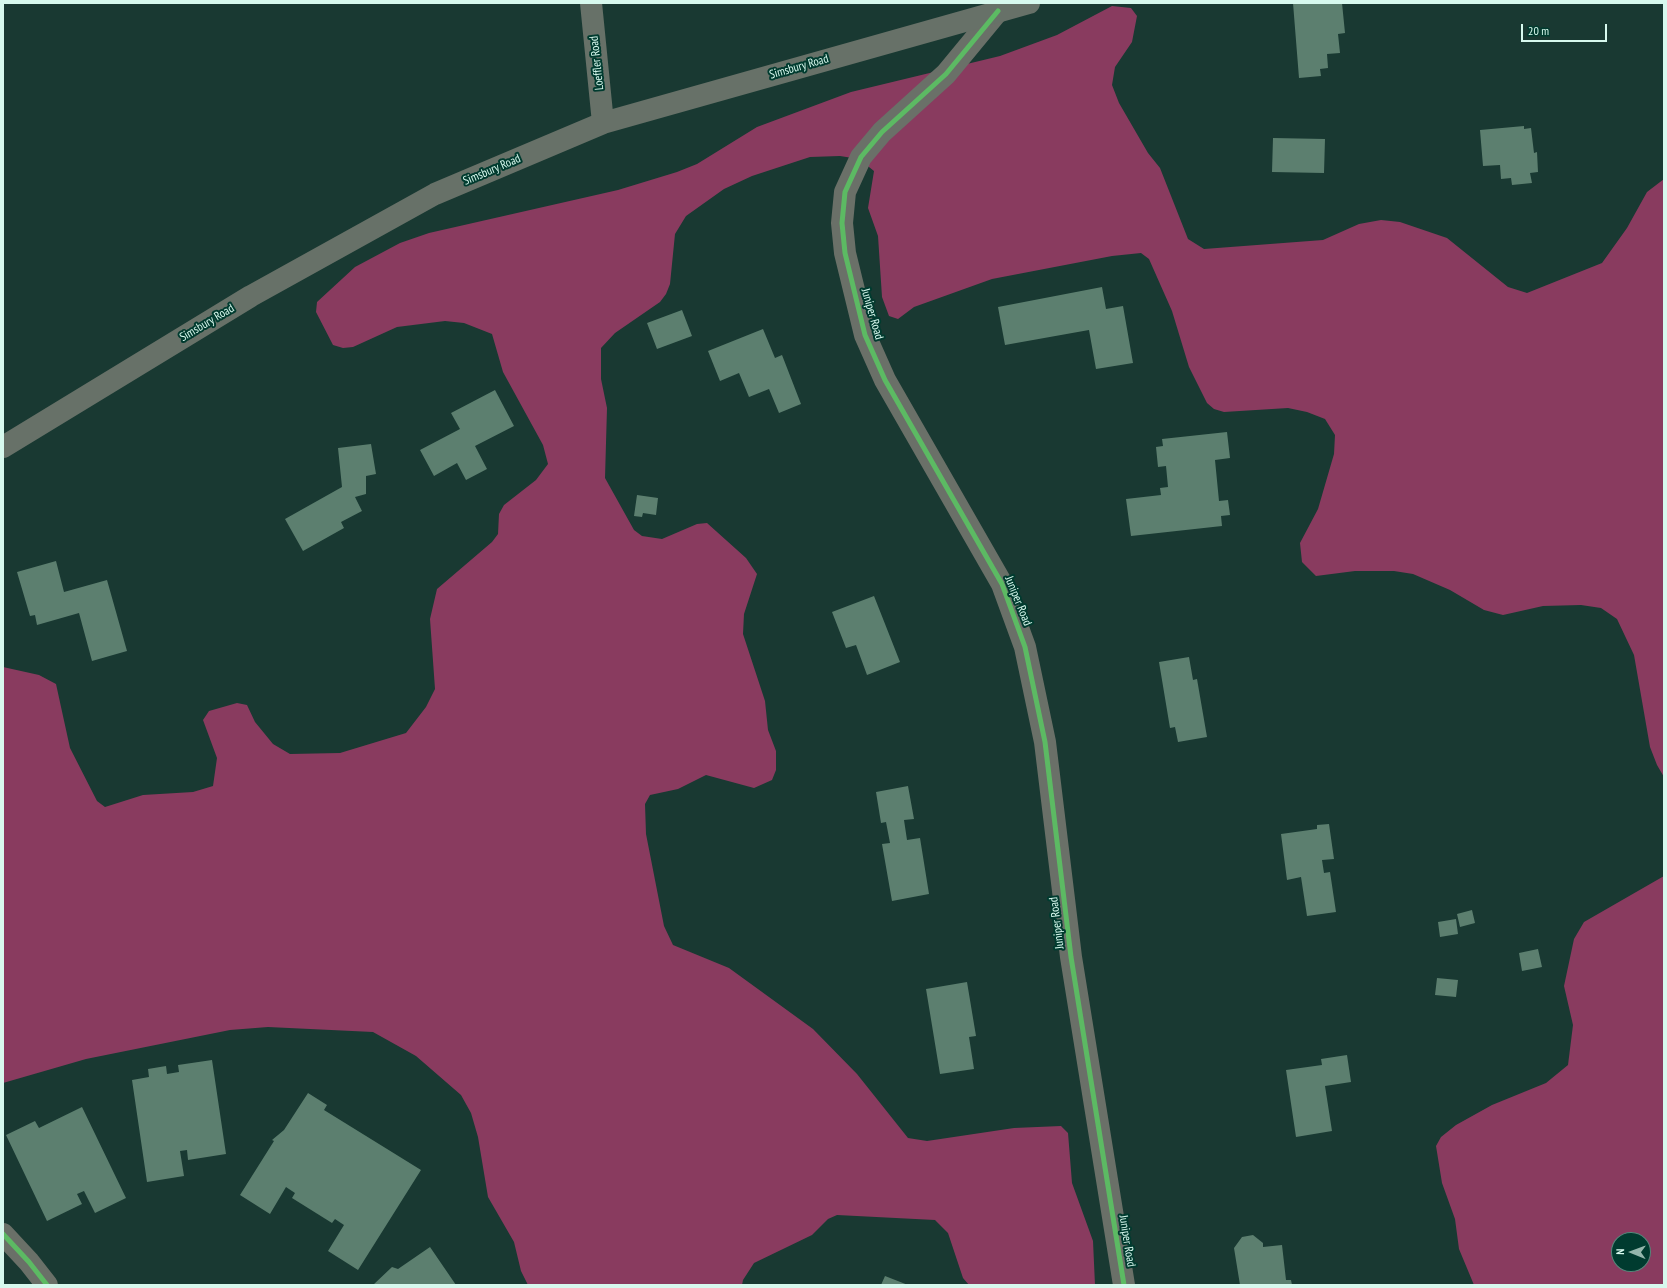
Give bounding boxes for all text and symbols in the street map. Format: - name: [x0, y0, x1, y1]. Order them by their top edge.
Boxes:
- scale bar: [1523, 16, 1609, 42]
- text: 20 m: [1528, 23, 1549, 38]
- street label: Loeffler Road: [587, 35, 607, 91]
- street label: Simsbury Road: [768, 52, 830, 82]
- street label: Simsbury Road: [461, 151, 523, 189]
- street label: Juniper Road: [858, 287, 886, 341]
- street label: Simsbury Road: [177, 301, 237, 345]
- street label: Juniper Road: [1001, 574, 1035, 628]
- street label: Juniper Road: [1047, 896, 1067, 950]
- street label: Juniper Road: [1116, 1214, 1138, 1268]
- north arrow: [1611, 1232, 1651, 1272]
- text: N: [1613, 1249, 1627, 1255]

